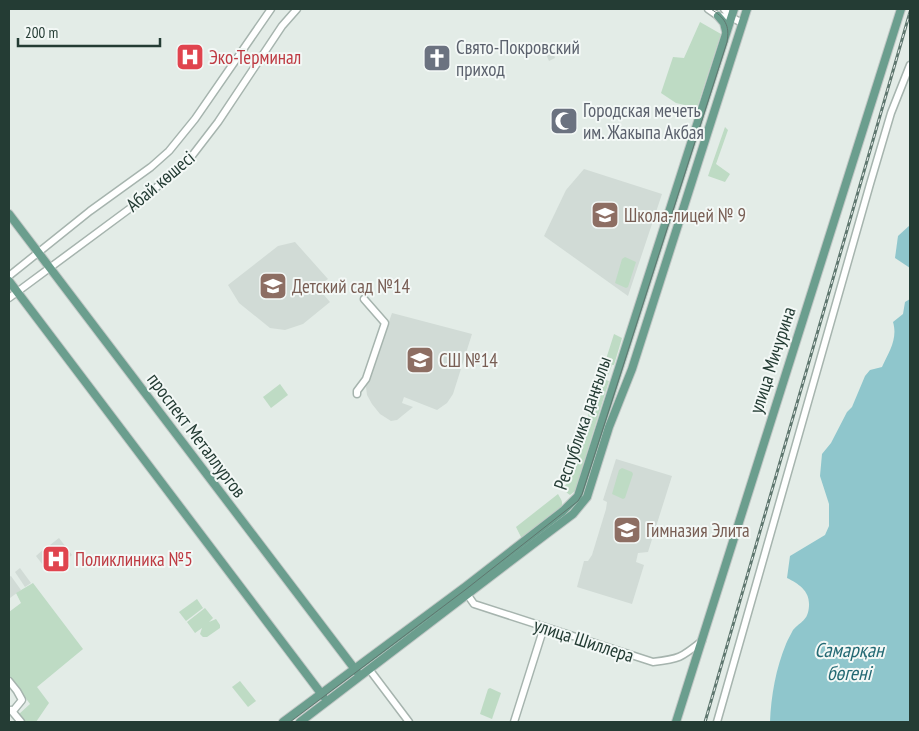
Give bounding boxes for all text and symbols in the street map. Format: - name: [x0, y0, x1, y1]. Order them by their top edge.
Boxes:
- scale bar: [18, 15, 160, 47]
- text: 200 m: [25, 23, 58, 42]
- place label: Свято-Покровский приход: [456, 35, 580, 81]
- hospital icon: Эко-Терминал: [175, 42, 205, 72]
- church icon: Свято-Покровский приход: [422, 43, 452, 73]
- place label: Эко-Терминал: [209, 45, 301, 69]
- place label: Городская мечеть им. Жакыпа Акбая: [583, 98, 704, 144]
- mosque icon: Городская мечеть им. Жакыпа Акбая: [549, 106, 579, 136]
- street label: Абай көшесі: [121, 145, 199, 217]
- school or university icon: Школа-лицей № 9: [590, 200, 620, 230]
- place label: Школа-лицей № 9: [624, 203, 746, 227]
- school or university icon: Детский сад №14: [258, 271, 288, 301]
- place label: Детский сад №14: [292, 274, 410, 298]
- street label: улица Мичурина: [744, 304, 800, 416]
- school or university icon: СШ №14: [405, 345, 435, 375]
- place label: СШ №14: [439, 348, 498, 372]
- street label: Республика даңғылы: [548, 353, 616, 493]
- street label: проспект Металлургов: [142, 368, 252, 502]
- school or university icon: Гимназия Элита: [612, 515, 642, 545]
- place label: Гимназия Элита: [646, 518, 750, 542]
- hospital icon: Поликлиника №5: [41, 544, 71, 574]
- place label: Поликлиника №5: [75, 547, 193, 571]
- street label: улица Шиллера: [531, 613, 637, 667]
- water label: Самарқан бөгені: [814, 637, 886, 686]

